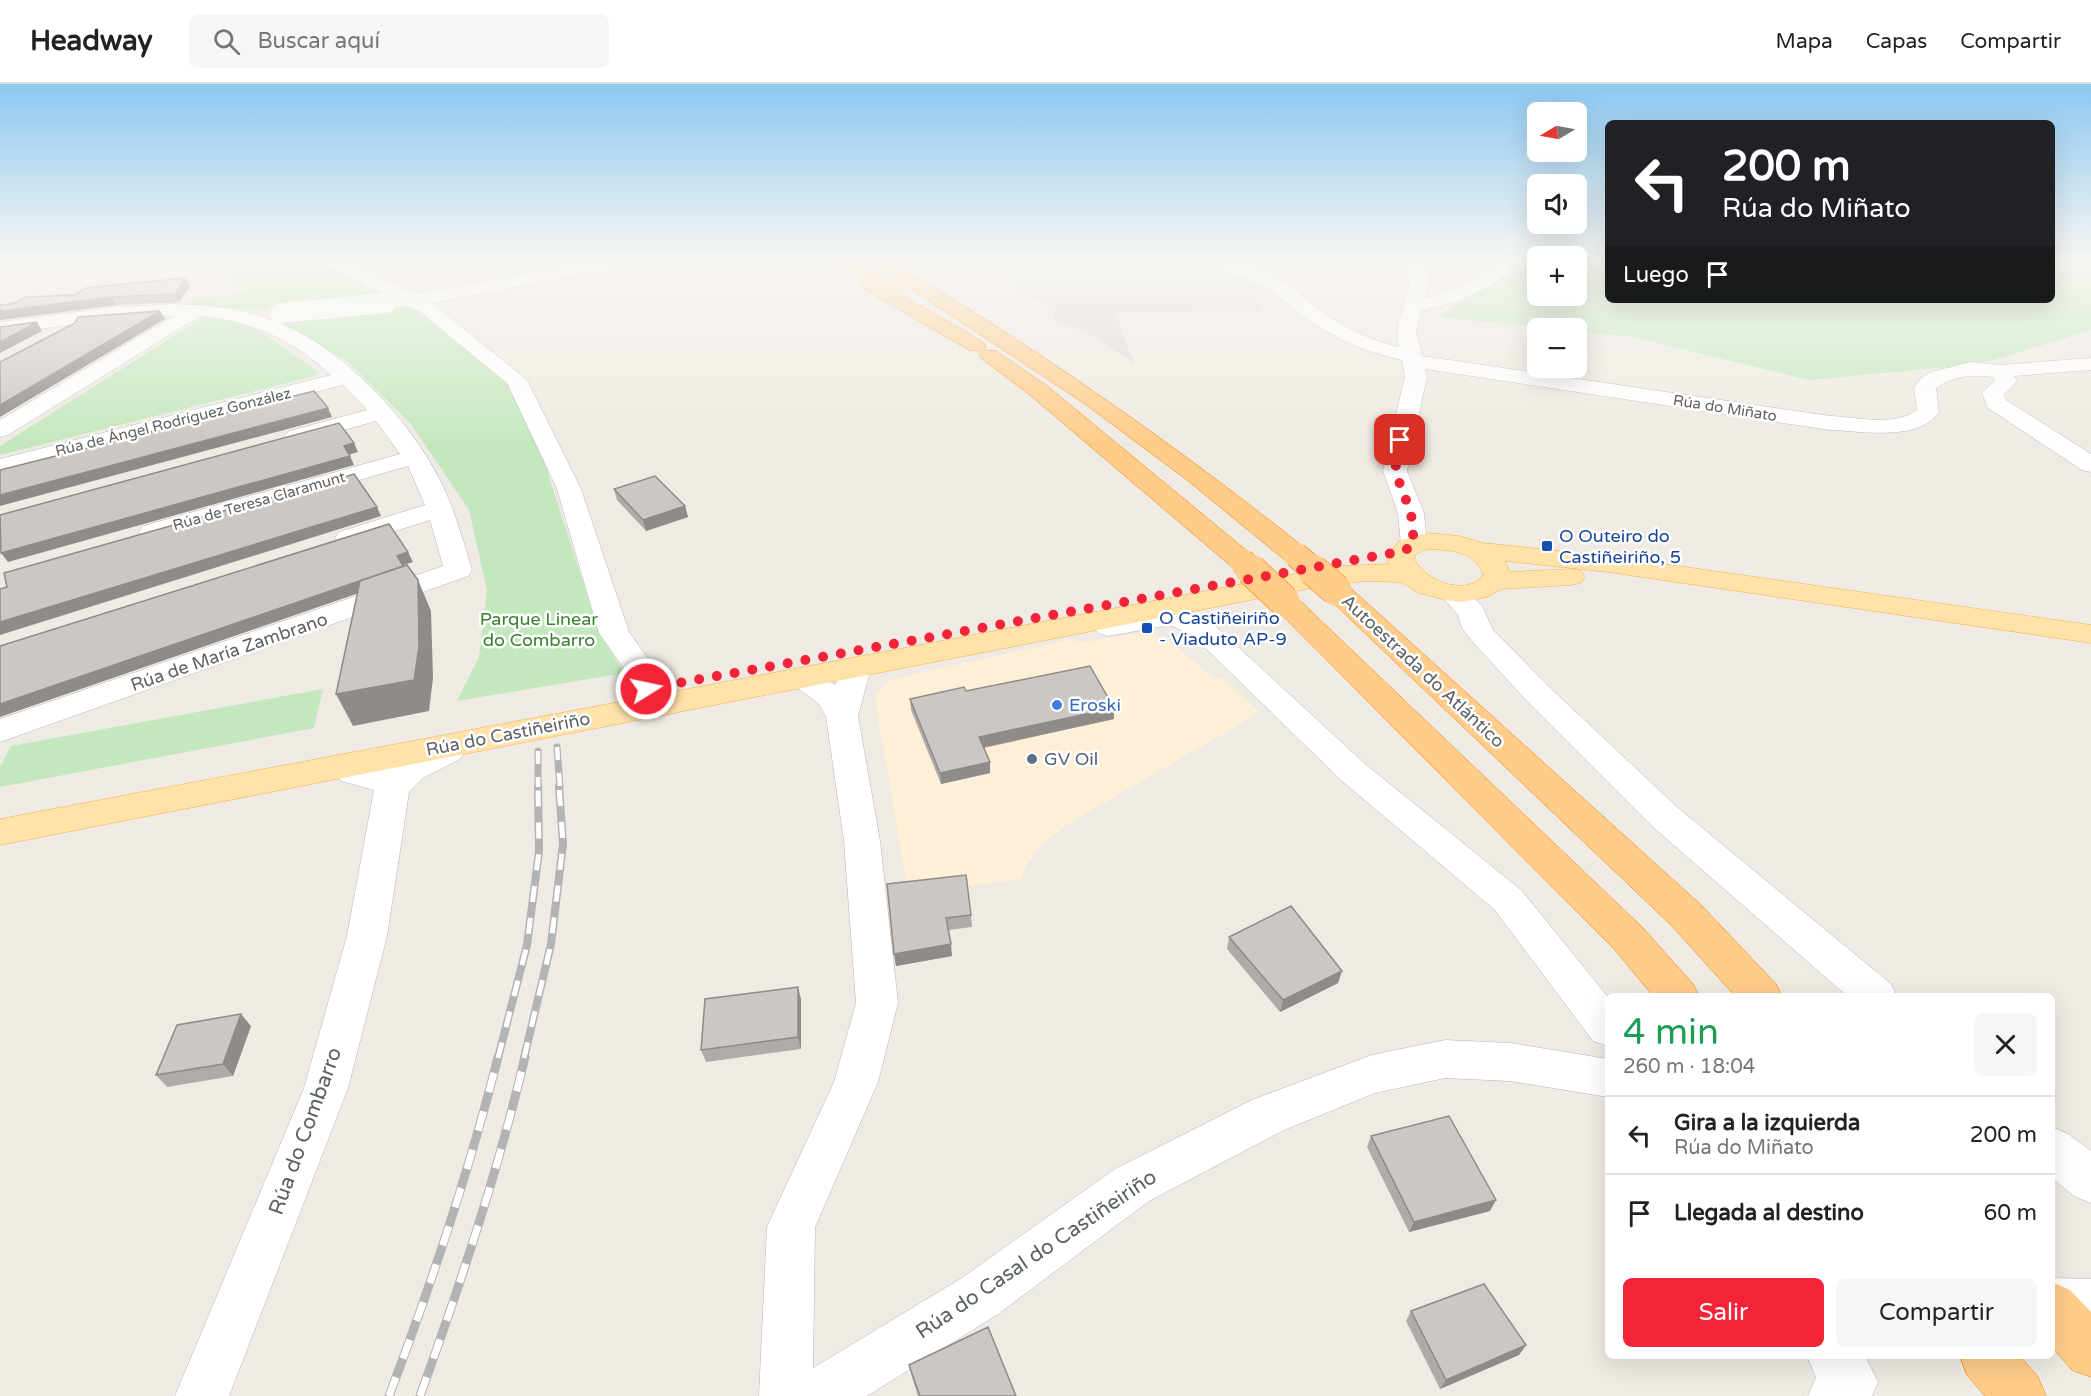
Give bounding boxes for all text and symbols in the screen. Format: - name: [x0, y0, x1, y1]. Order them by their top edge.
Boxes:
- search box: [189, 14, 609, 68]
- text: Headway: [30, 24, 153, 58]
- icon: search: [210, 25, 243, 58]
- text: Buscar aquí: [258, 28, 380, 54]
- text: Mapa: [1776, 29, 1833, 54]
- text: Capas: [1866, 29, 1927, 54]
- text: Compartir: [1960, 29, 2061, 54]
- north arrow: [1527, 102, 1587, 162]
- map controls: [1527, 102, 1587, 378]
- text: 200 m: [1722, 141, 1851, 192]
- icon: left: [1623, 144, 1701, 222]
- button: sound: [1527, 174, 1587, 234]
- text: Rúa do Miñato: [1722, 192, 1911, 225]
- button: +: [1527, 246, 1587, 306]
- icon: arrive: [1701, 258, 1734, 291]
- text: Luego: [1623, 262, 1689, 288]
- button: −: [1527, 318, 1587, 378]
- street label: Rúa de Ángel Rodríguez González: [53, 384, 293, 460]
- street label: Rúa do Miñato: [1672, 391, 1778, 425]
- pin: [1374, 414, 1425, 465]
- icon: arrive: [1383, 423, 1416, 456]
- street label: Rúa de Teresa Claramunt: [171, 468, 348, 534]
- place label: O Outeiro do Castiñeiriño, 5: [1559, 525, 1681, 568]
- marker: O Outeiro do Castiñeiriño, 5: [1540, 539, 1554, 553]
- street label: Autoestrada do Atlántico: [1337, 590, 1509, 752]
- place label: O Castiñeiriño - Viaduto AP-9: [1159, 607, 1287, 650]
- street label: Rúa de María Zambrano: [128, 608, 330, 696]
- park label: Parque Linear do Combarro: [480, 608, 598, 651]
- marker: O Castiñeiriño - Viaduto AP-9: [1140, 621, 1154, 635]
- position arrow: [614, 657, 678, 721]
- place label: Eroski: [1069, 694, 1121, 716]
- marker: Eroski: [1050, 698, 1064, 712]
- street label: Rúa do Castiñeiriño: [424, 707, 592, 761]
- place label: GV Oil: [1044, 748, 1098, 770]
- marker: GV Oil: [1025, 752, 1039, 766]
- text: 4 min: [1623, 1011, 1719, 1054]
- button: close: [1974, 1013, 2037, 1076]
- street label: Rúa do Combarro: [264, 1044, 347, 1218]
- text: 260 m · 18:04: [1623, 1055, 1755, 1079]
- text: Gira a la izquierda: [1674, 1110, 1860, 1136]
- icon: left: [1623, 1119, 1656, 1152]
- text: 200 m: [1970, 1122, 2037, 1148]
- text: Rúa do Miñato: [1674, 1136, 1814, 1160]
- street label: Rúa do Casal do Castiñeiriño: [911, 1164, 1162, 1345]
- icon: arrive: [1623, 1197, 1656, 1230]
- text: Llegada al destino: [1674, 1200, 1864, 1226]
- text: 60 m: [1983, 1200, 2037, 1226]
- button: Salir: [1623, 1278, 1824, 1347]
- button: Compartir: [1836, 1278, 2037, 1347]

